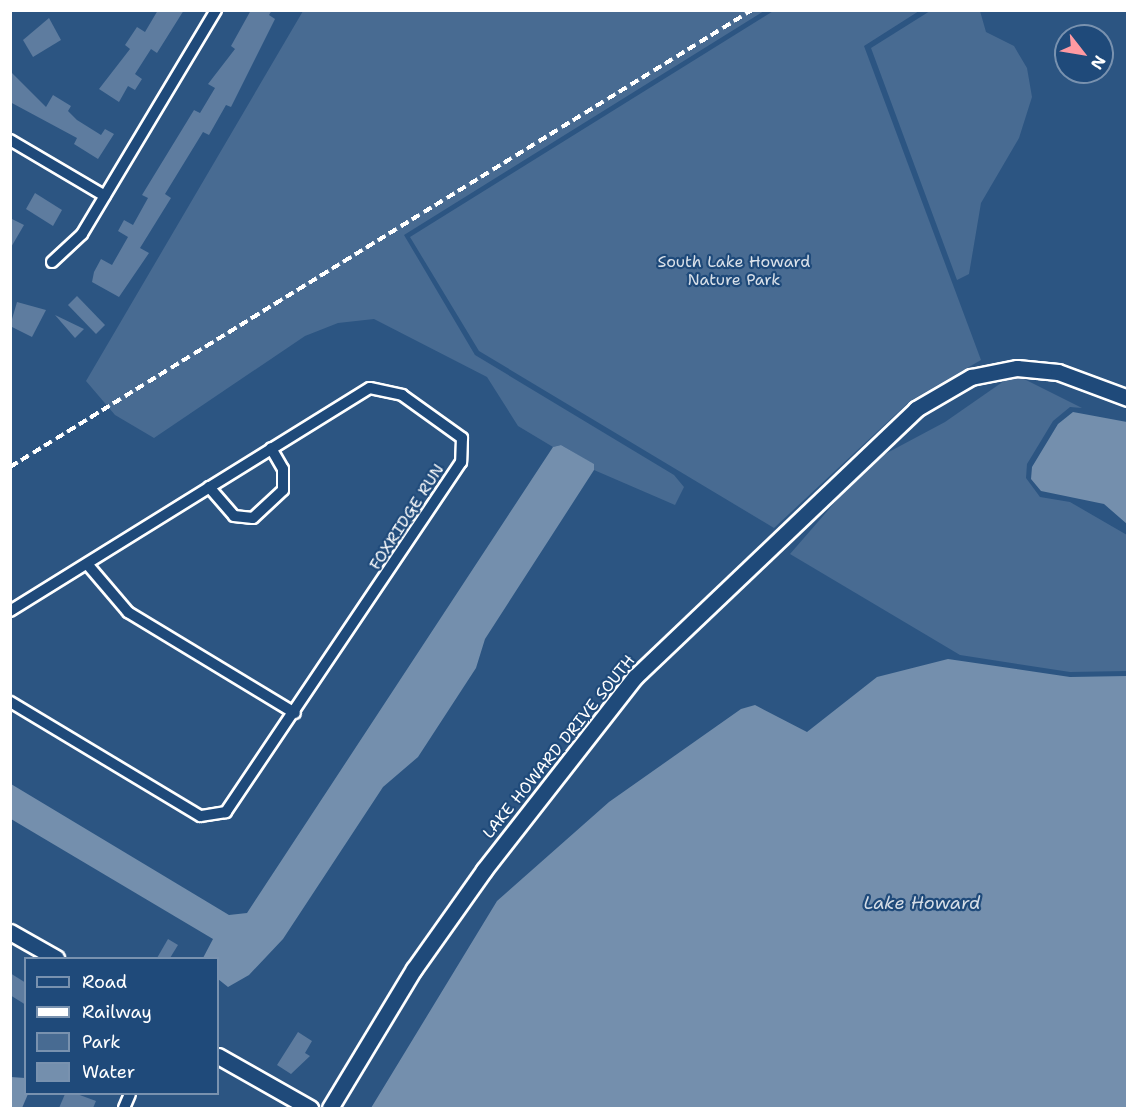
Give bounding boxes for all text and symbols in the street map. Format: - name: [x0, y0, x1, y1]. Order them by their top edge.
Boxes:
- north arrow: [1054, 24, 1114, 84]
- text: N: [1086, 52, 1110, 73]
- park label: South Lake Howard Nature Park: [658, 252, 810, 290]
- street label: FOXRIDGE RUN: [366, 460, 448, 574]
- street label: LAKE HOWARD DRIVE SOUTH: [479, 651, 639, 843]
- water label: Lake Howard: [864, 892, 980, 914]
- legend: [24, 957, 219, 1095]
- text: Road: [82, 970, 127, 994]
- text: Railway: [82, 1000, 152, 1024]
- text: Park: [82, 1030, 121, 1054]
- text: Water: [82, 1060, 135, 1084]

